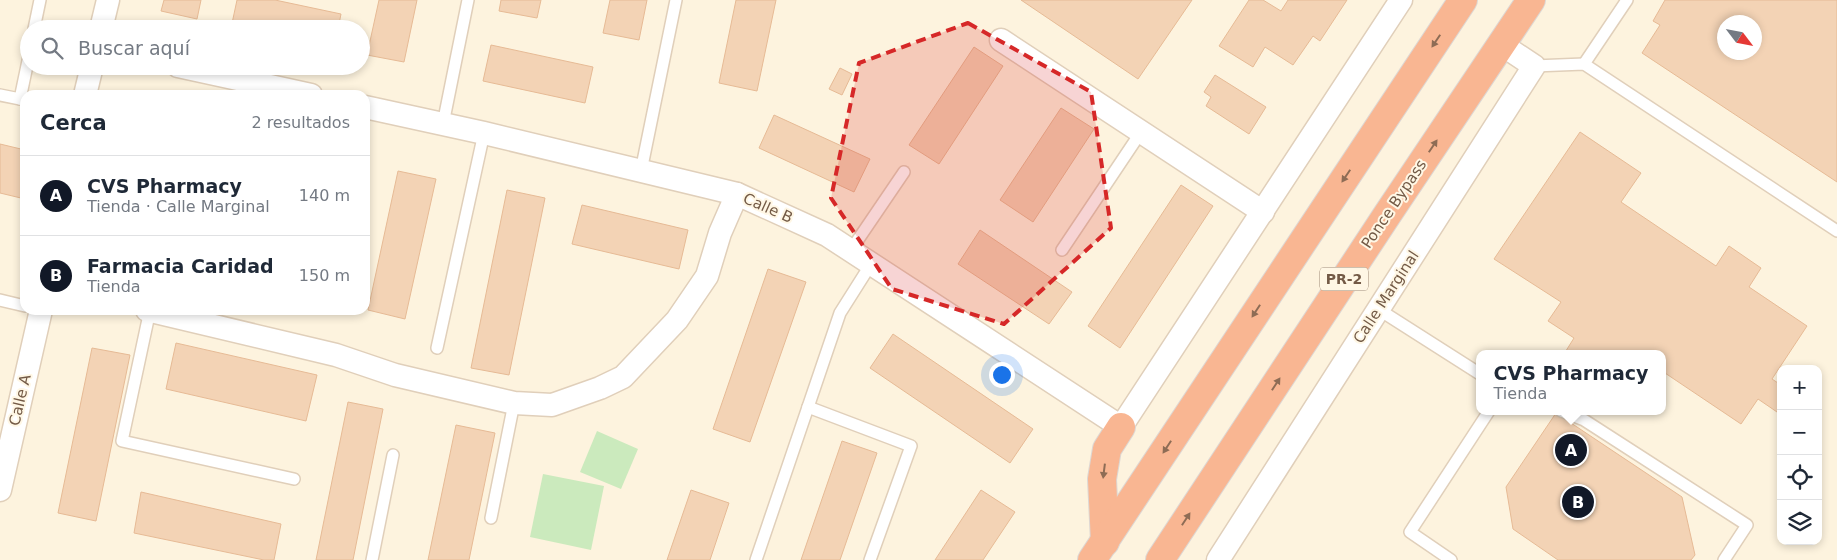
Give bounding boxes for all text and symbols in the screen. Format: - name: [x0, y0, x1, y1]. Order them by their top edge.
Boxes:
- north arrow: [1717, 15, 1762, 60]
- search box: [20, 20, 370, 75]
- icon: search: [38, 34, 66, 62]
- one-way arrow: [1432, 34, 1441, 47]
- text: Buscar aquí: [78, 37, 190, 59]
- text: Cerca: [40, 111, 107, 135]
- text: 2 resultados: [251, 113, 350, 132]
- one-way arrow: [1428, 139, 1438, 153]
- street label: Ponce Bypass: [1358, 156, 1430, 252]
- one-way arrow: [1341, 169, 1351, 183]
- text: CVS Pharmacy: [87, 175, 242, 197]
- text: A: [50, 186, 62, 205]
- text: 140 m: [299, 186, 350, 205]
- street label: Calle B: [740, 189, 796, 227]
- text: Tienda · Calle Marginal: [87, 197, 270, 216]
- street label: Calle Marginal: [1349, 247, 1423, 347]
- text: Farmacia Caridad: [87, 255, 274, 277]
- text: B: [50, 266, 62, 285]
- text: 150 m: [299, 266, 350, 285]
- road number: PR-2: [1320, 268, 1368, 290]
- text: Tienda: [87, 277, 141, 296]
- one-way arrow: [1252, 305, 1261, 318]
- popup: [1476, 350, 1666, 415]
- your location: [989, 362, 1015, 388]
- text: CVS Pharmacy: [1494, 362, 1648, 384]
- map controls: [1777, 365, 1822, 545]
- button: +: [1777, 365, 1822, 410]
- street label: Calle A: [5, 372, 35, 427]
- one-way arrow: [1271, 377, 1281, 390]
- text: Tienda: [1494, 384, 1547, 403]
- button: −: [1777, 410, 1822, 455]
- pin: A: [1555, 431, 1587, 469]
- one-way arrow: [1162, 440, 1172, 454]
- button: locate: [1777, 455, 1822, 500]
- one-way arrow: [1099, 463, 1107, 479]
- pin: B: [1562, 483, 1594, 521]
- button: layers: [1777, 500, 1822, 545]
- one-way arrow: [1182, 513, 1191, 526]

